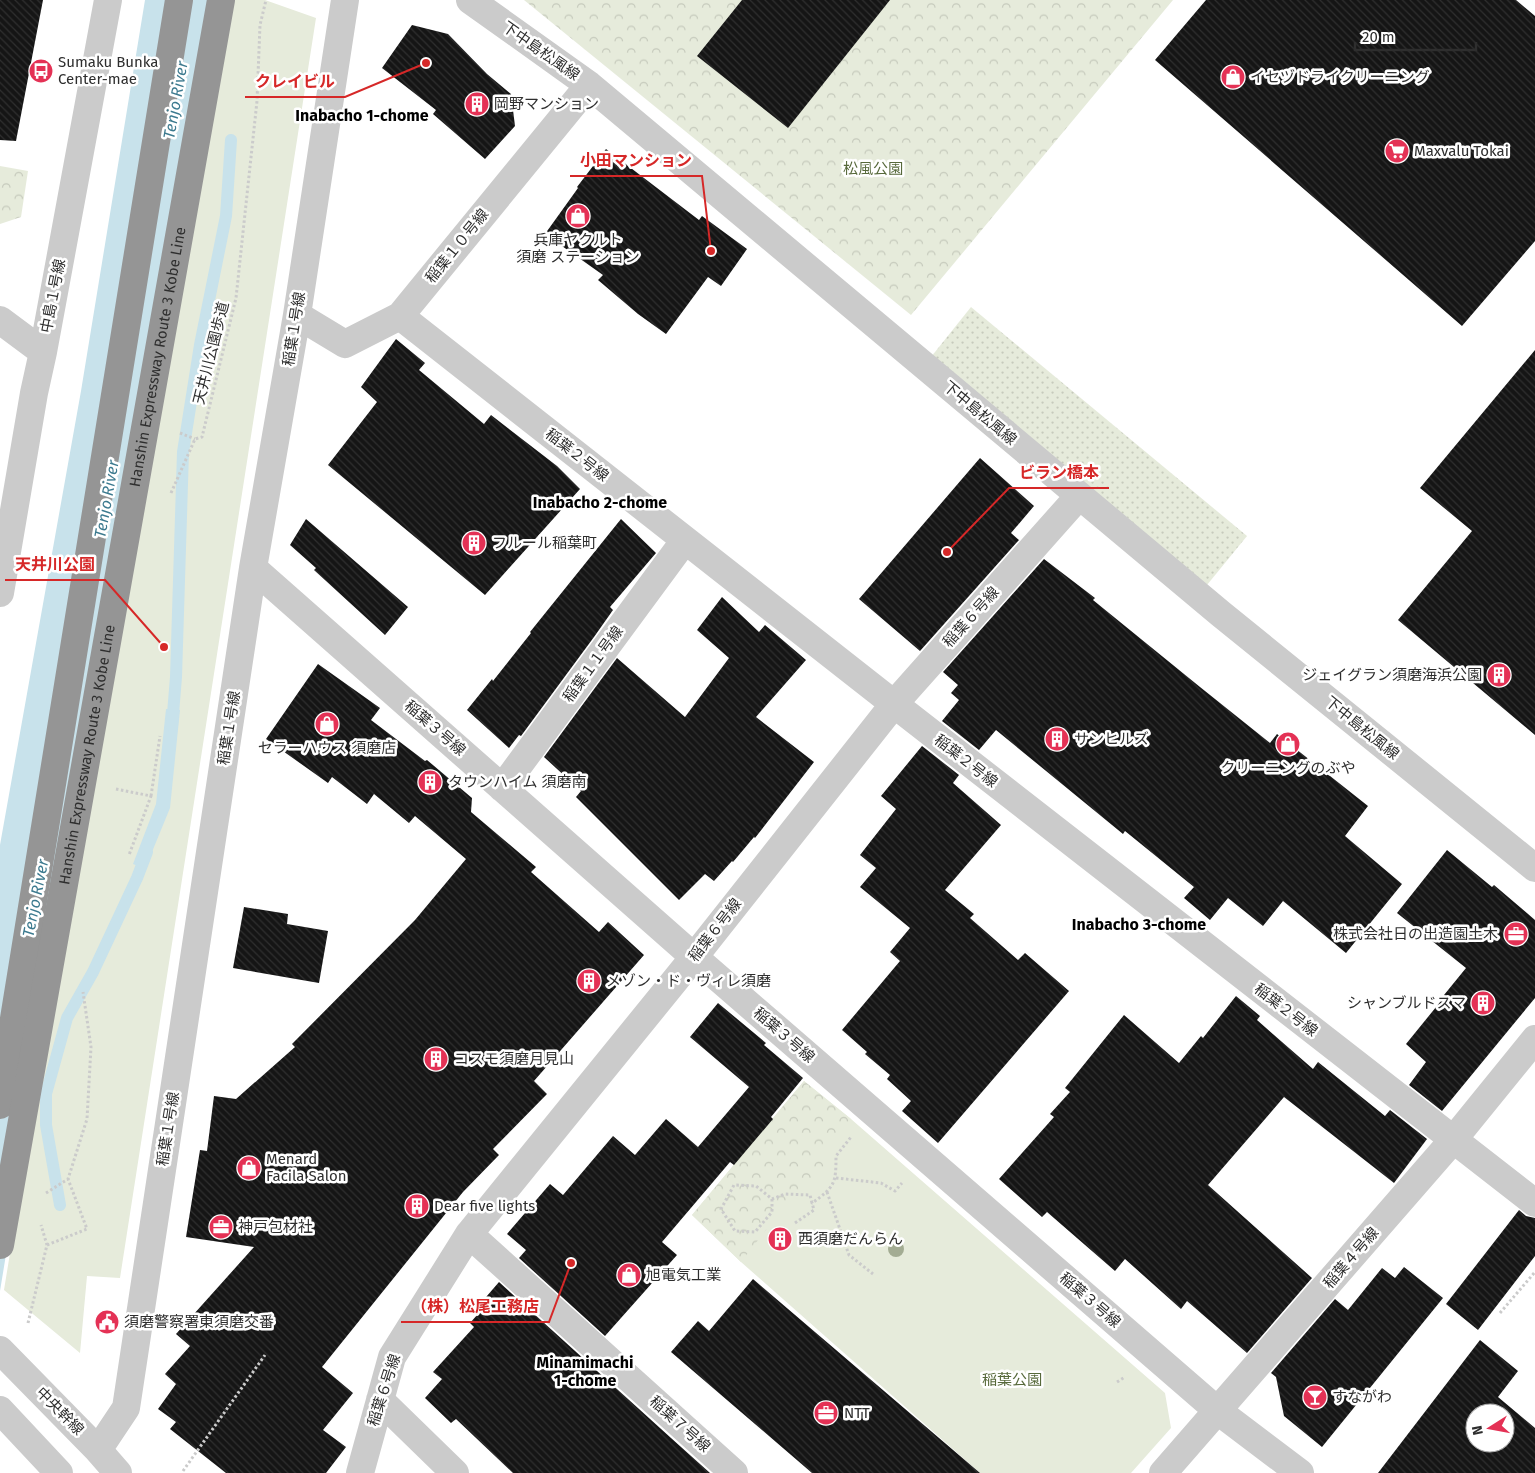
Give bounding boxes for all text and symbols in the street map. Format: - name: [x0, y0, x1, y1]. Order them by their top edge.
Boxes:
- street label: 下中島松風線: [499, 18, 583, 84]
- scale bar: [1355, 20, 1476, 52]
- text: 20 m: [1362, 28, 1395, 46]
- place label: Sumaku Bunka Center-mae: [58, 53, 158, 88]
- bus stop icon: Sumaku Bunka Center-mae: [28, 58, 54, 84]
- water label: Tenjo River: [159, 59, 192, 141]
- shop icon: イセヅドライクリーニング: [1220, 64, 1246, 90]
- callout: クレイビル: [245, 66, 345, 97]
- place label: イセヅドライクリーニング: [1250, 68, 1430, 86]
- text: クレイビル: [255, 72, 335, 91]
- building icon: 岡野マンション: [464, 91, 490, 117]
- place label: 岡野マンション: [494, 95, 599, 113]
- district label: Inabacho 1-chome: [295, 106, 429, 125]
- supermarket icon: Maxvalu Tokai: [1384, 138, 1410, 164]
- place label: Maxvalu Tokai: [1414, 142, 1509, 160]
- callout: 小田マンション: [570, 145, 702, 176]
- text: 小田マンション: [580, 151, 692, 170]
- park label: 松風公園: [843, 160, 903, 178]
- shop icon: 兵庫ヤクルト 須磨 ステーション: [565, 203, 591, 229]
- street label: 稲葉１０号線: [422, 205, 492, 287]
- street label: Hanshin Expressway Route 3 Kobe Line: [126, 225, 190, 488]
- place label: 兵庫ヤクルト 須磨 ステーション: [516, 231, 640, 266]
- street label: 中島１号線: [37, 257, 69, 335]
- street label: 稲葉１号線: [279, 291, 309, 367]
- street label: 天井川公園歩道: [190, 300, 232, 406]
- street label: 下中島松風線: [940, 377, 1020, 449]
- street label: 稲葉２号線: [542, 425, 612, 485]
- callout: ビラン橋本: [1009, 457, 1109, 488]
- water label: Tenjo River: [90, 458, 123, 540]
- text: ビラン橋本: [1019, 463, 1099, 482]
- district label: Inabacho 2-chome: [533, 493, 667, 512]
- building icon: フルール稲葉町: [461, 530, 487, 556]
- place label: フルール稲葉町: [492, 534, 597, 552]
- callout: 天井川公園: [5, 549, 105, 580]
- text: 天井川公園: [15, 555, 95, 574]
- street label: 稲葉６号線: [939, 583, 1003, 651]
- street label: 稲葉１１号線: [559, 622, 627, 706]
- street label: Hanshin Expressway Route 3 Kobe Line: [55, 623, 119, 886]
- building icon: ジェイグラン須磨海浜公園: [1486, 662, 1512, 688]
- place label: ジェイグラン須磨海浜公園: [1302, 666, 1482, 684]
- street label: 稲葉１号線: [214, 690, 244, 766]
- street label: 下中島松風線: [1321, 693, 1403, 763]
- street label: 稲葉３号線: [401, 697, 469, 759]
- shop icon: セラーハウス 須磨店: [314, 711, 340, 737]
- building icon: サンヒルズ: [1044, 726, 1070, 752]
- place label: サンヒルズ: [1074, 730, 1149, 748]
- street label: 稲葉２号線: [931, 731, 1001, 791]
- shop icon: クリーニングのぶや: [1275, 731, 1301, 757]
- place label: セラーハウス 須磨店: [258, 739, 396, 757]
- place label: クリーニングのぶや: [1220, 759, 1356, 777]
- building icon: タウンハイム 須磨南: [417, 769, 443, 795]
- place label: タウンハイム 須磨南: [448, 773, 586, 791]
- water label: Tenjo River: [19, 857, 53, 939]
- street label: 稲葉６号線: [685, 895, 745, 965]
- district label: Inabacho 3-chome: [1072, 915, 1206, 934]
- office icon: 株式会社日の出造園土木: [1503, 921, 1529, 947]
- place label: 株式会社日の出造園土木: [1333, 925, 1498, 943]
- building icon: メゾン・ド・ヴィレ須磨: [576, 968, 602, 994]
- place label: メゾン・ド・ヴィレ須磨: [606, 972, 771, 990]
- street label: 稲葉２号線: [1251, 980, 1321, 1040]
- building icon: シャンブルドスマ: [1470, 990, 1496, 1016]
- place label: シャンブルドスマ: [1347, 994, 1466, 1012]
- street label: 稲葉３号線: [750, 1004, 818, 1066]
- building icon: コスモ須磨月見山: [423, 1046, 449, 1072]
- place label: コスモ須磨月見山: [454, 1050, 574, 1068]
- street label: 稲葉１号線: [153, 1091, 183, 1167]
- place label: Menard Facila Salon: [266, 1150, 347, 1185]
- shop icon: Menard Facila Salon: [236, 1155, 262, 1181]
- building icon: Dear five lights: [404, 1193, 430, 1219]
- place label: Dear five lights: [434, 1197, 535, 1215]
- office icon: 神戸包材社: [208, 1214, 234, 1240]
- place label: 神戸包材社: [238, 1218, 313, 1236]
- street label: 稲葉４号線: [1320, 1224, 1382, 1292]
- building icon: 西須磨だんらん: [767, 1226, 793, 1252]
- place label: 西須磨だんらん: [798, 1230, 903, 1248]
- shop icon: 旭電気工業: [616, 1262, 642, 1288]
- place label: 旭電気工業: [646, 1266, 721, 1284]
- street label: 稲葉３号線: [1056, 1269, 1124, 1331]
- callout: （株）松尾工務店: [401, 1291, 549, 1322]
- text: （株）松尾工務店: [411, 1297, 539, 1316]
- public building icon: 須磨警察署東須磨交番: [94, 1309, 120, 1335]
- place label: 須磨警察署東須磨交番: [124, 1313, 274, 1331]
- street label: 稲葉６号線: [364, 1352, 404, 1428]
- district label: Minamimachi 1-chome: [537, 1353, 633, 1390]
- park label: 稲葉公園: [982, 1371, 1042, 1389]
- street label: 中央幹線: [32, 1383, 88, 1439]
- bar icon: すながわ: [1302, 1384, 1328, 1410]
- place label: すながわ: [1332, 1388, 1392, 1406]
- street label: 稲葉７号線: [646, 1392, 714, 1456]
- office icon: NTT: [813, 1400, 839, 1426]
- north arrow: [1465, 1403, 1515, 1453]
- place label: NTT: [844, 1404, 870, 1422]
- text: N: [1468, 1424, 1487, 1437]

